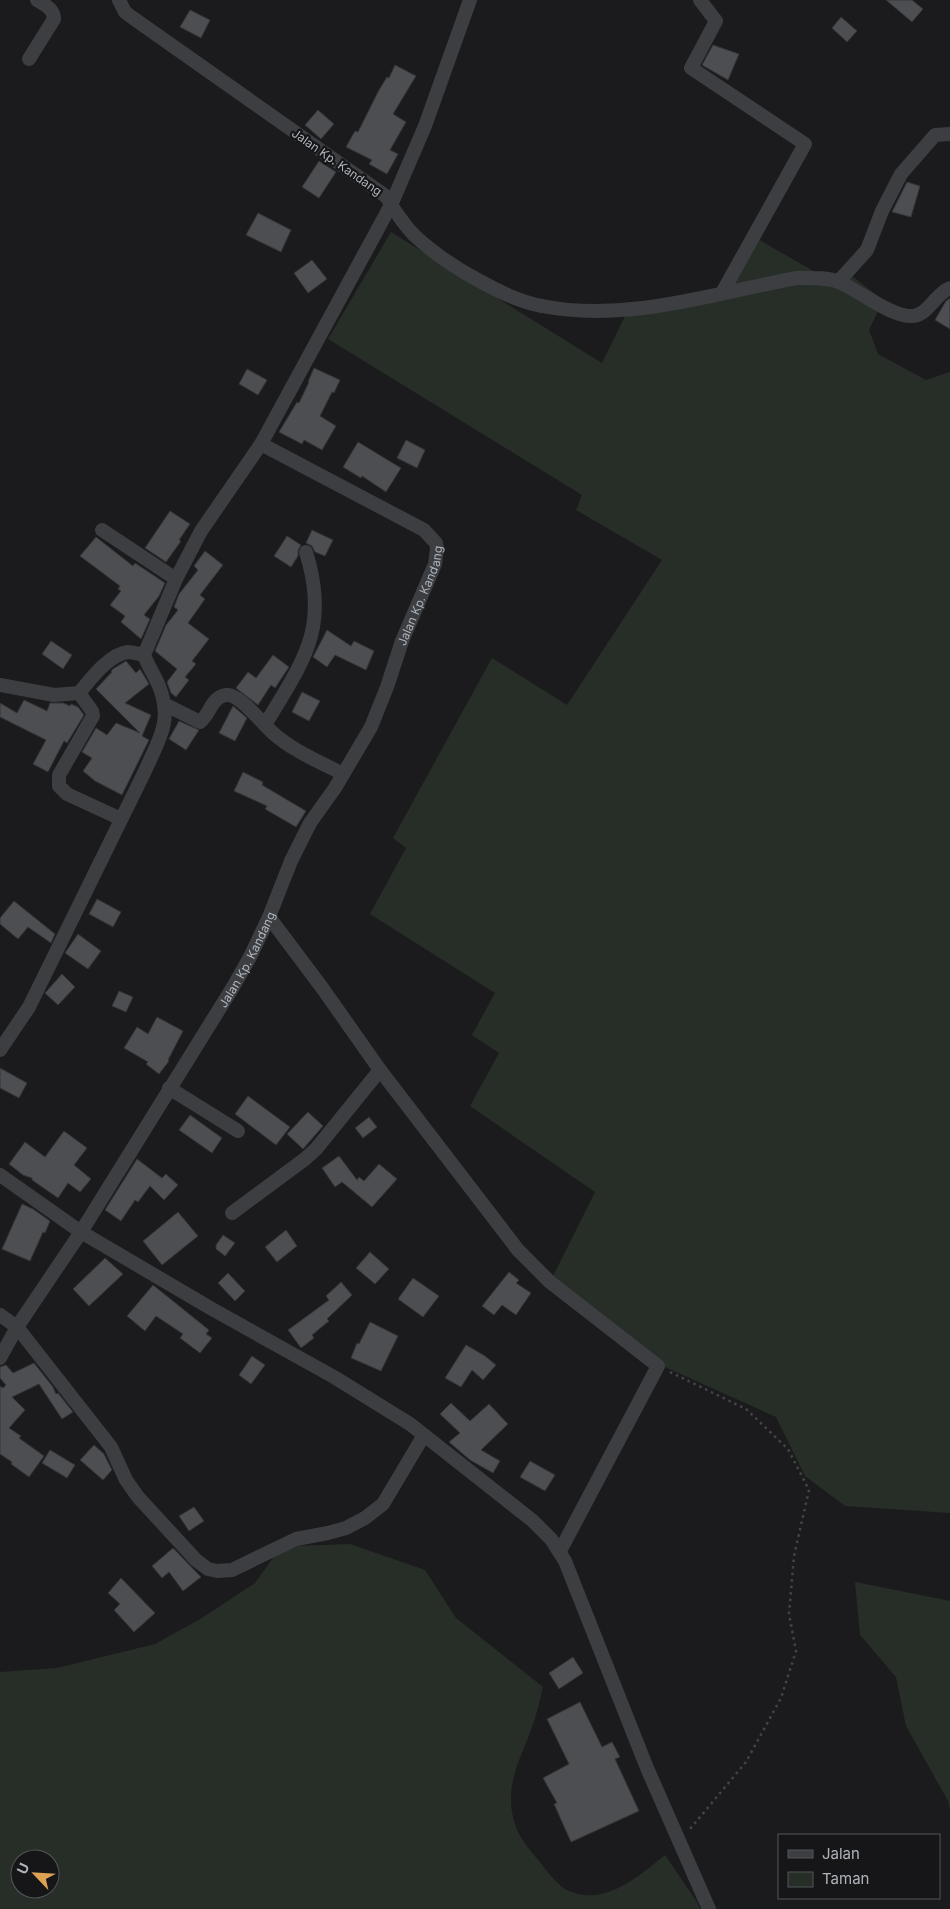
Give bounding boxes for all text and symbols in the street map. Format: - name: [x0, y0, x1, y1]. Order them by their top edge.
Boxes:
- street label: Jalan Kp. Kandang: [289, 125, 385, 199]
- street label: Jalan Kp. Kandang: [394, 545, 445, 647]
- street label: Jalan Kp. Kandang: [215, 909, 278, 1010]
- legend: [778, 1834, 940, 1899]
- text: Jalan: [822, 1844, 860, 1863]
- north arrow: [10, 1849, 60, 1899]
- text: U: [13, 1860, 33, 1877]
- text: Taman: [822, 1869, 869, 1888]

